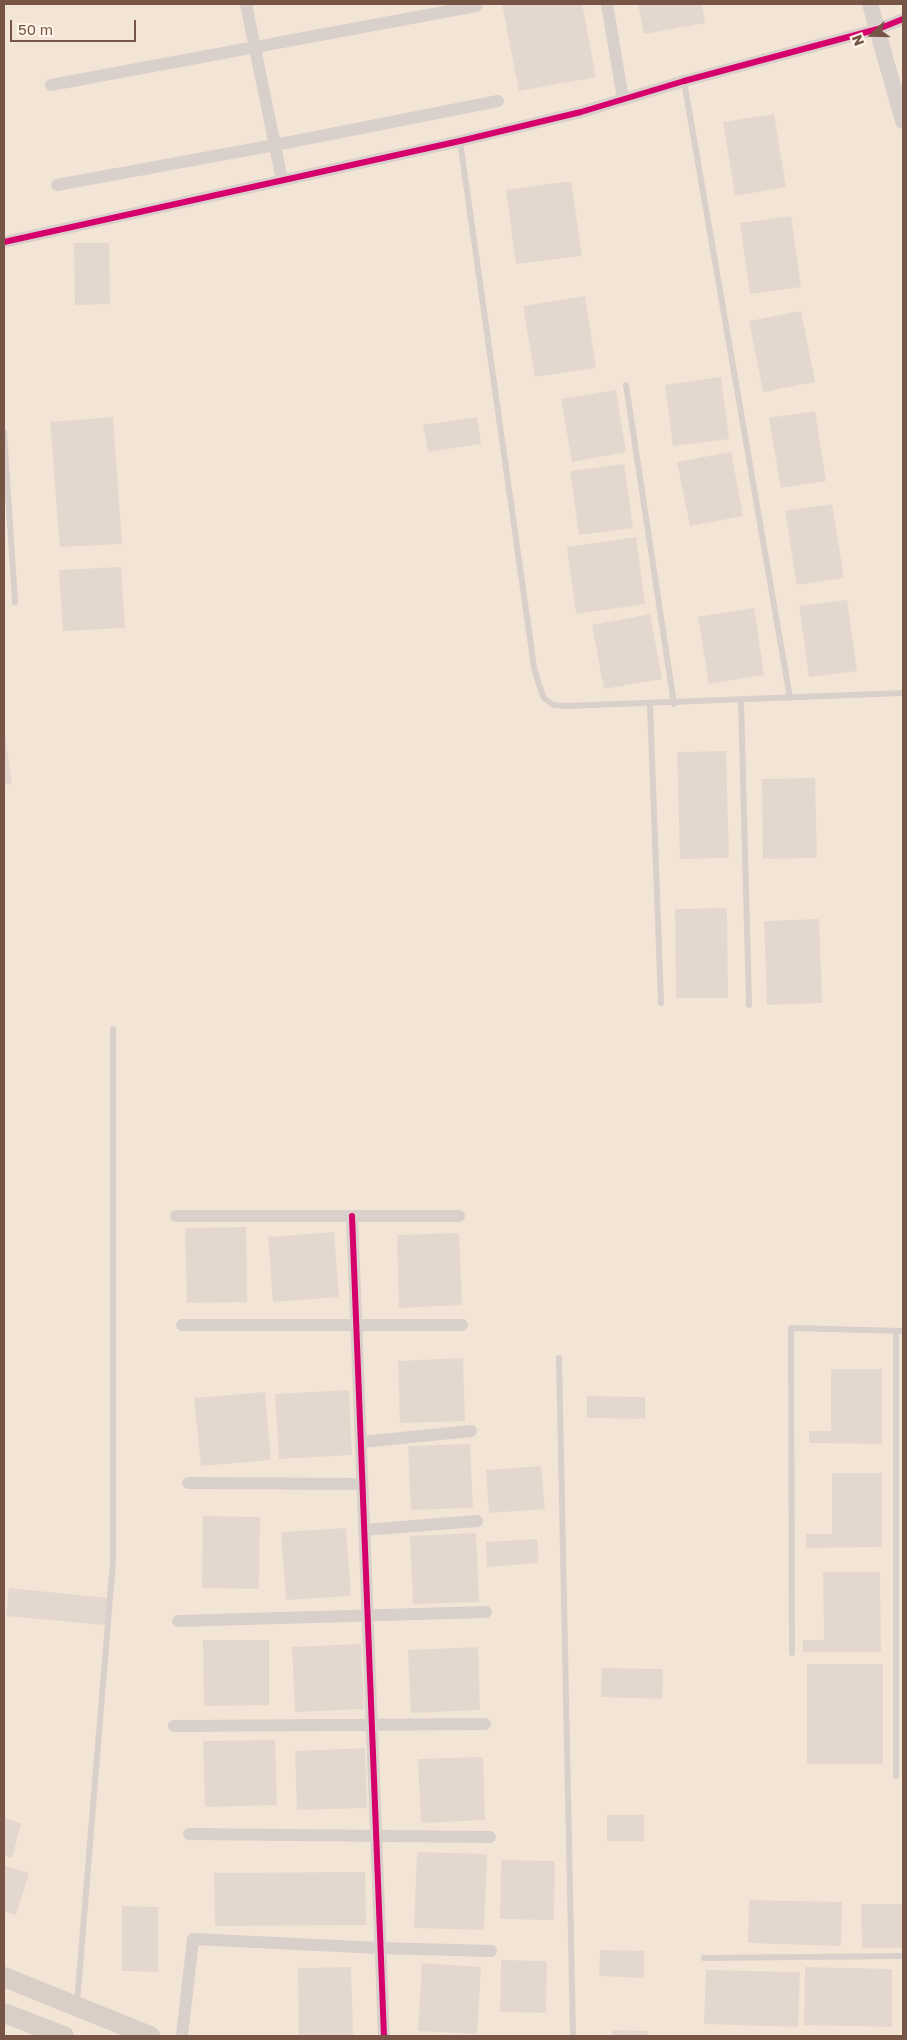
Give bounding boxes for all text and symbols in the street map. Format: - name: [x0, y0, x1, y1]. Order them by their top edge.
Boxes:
- scale bar: [12, 10, 139, 42]
- north arrow: [847, 10, 897, 60]
- text: 50 m: [18, 20, 53, 38]
- text: N: [848, 33, 867, 49]

